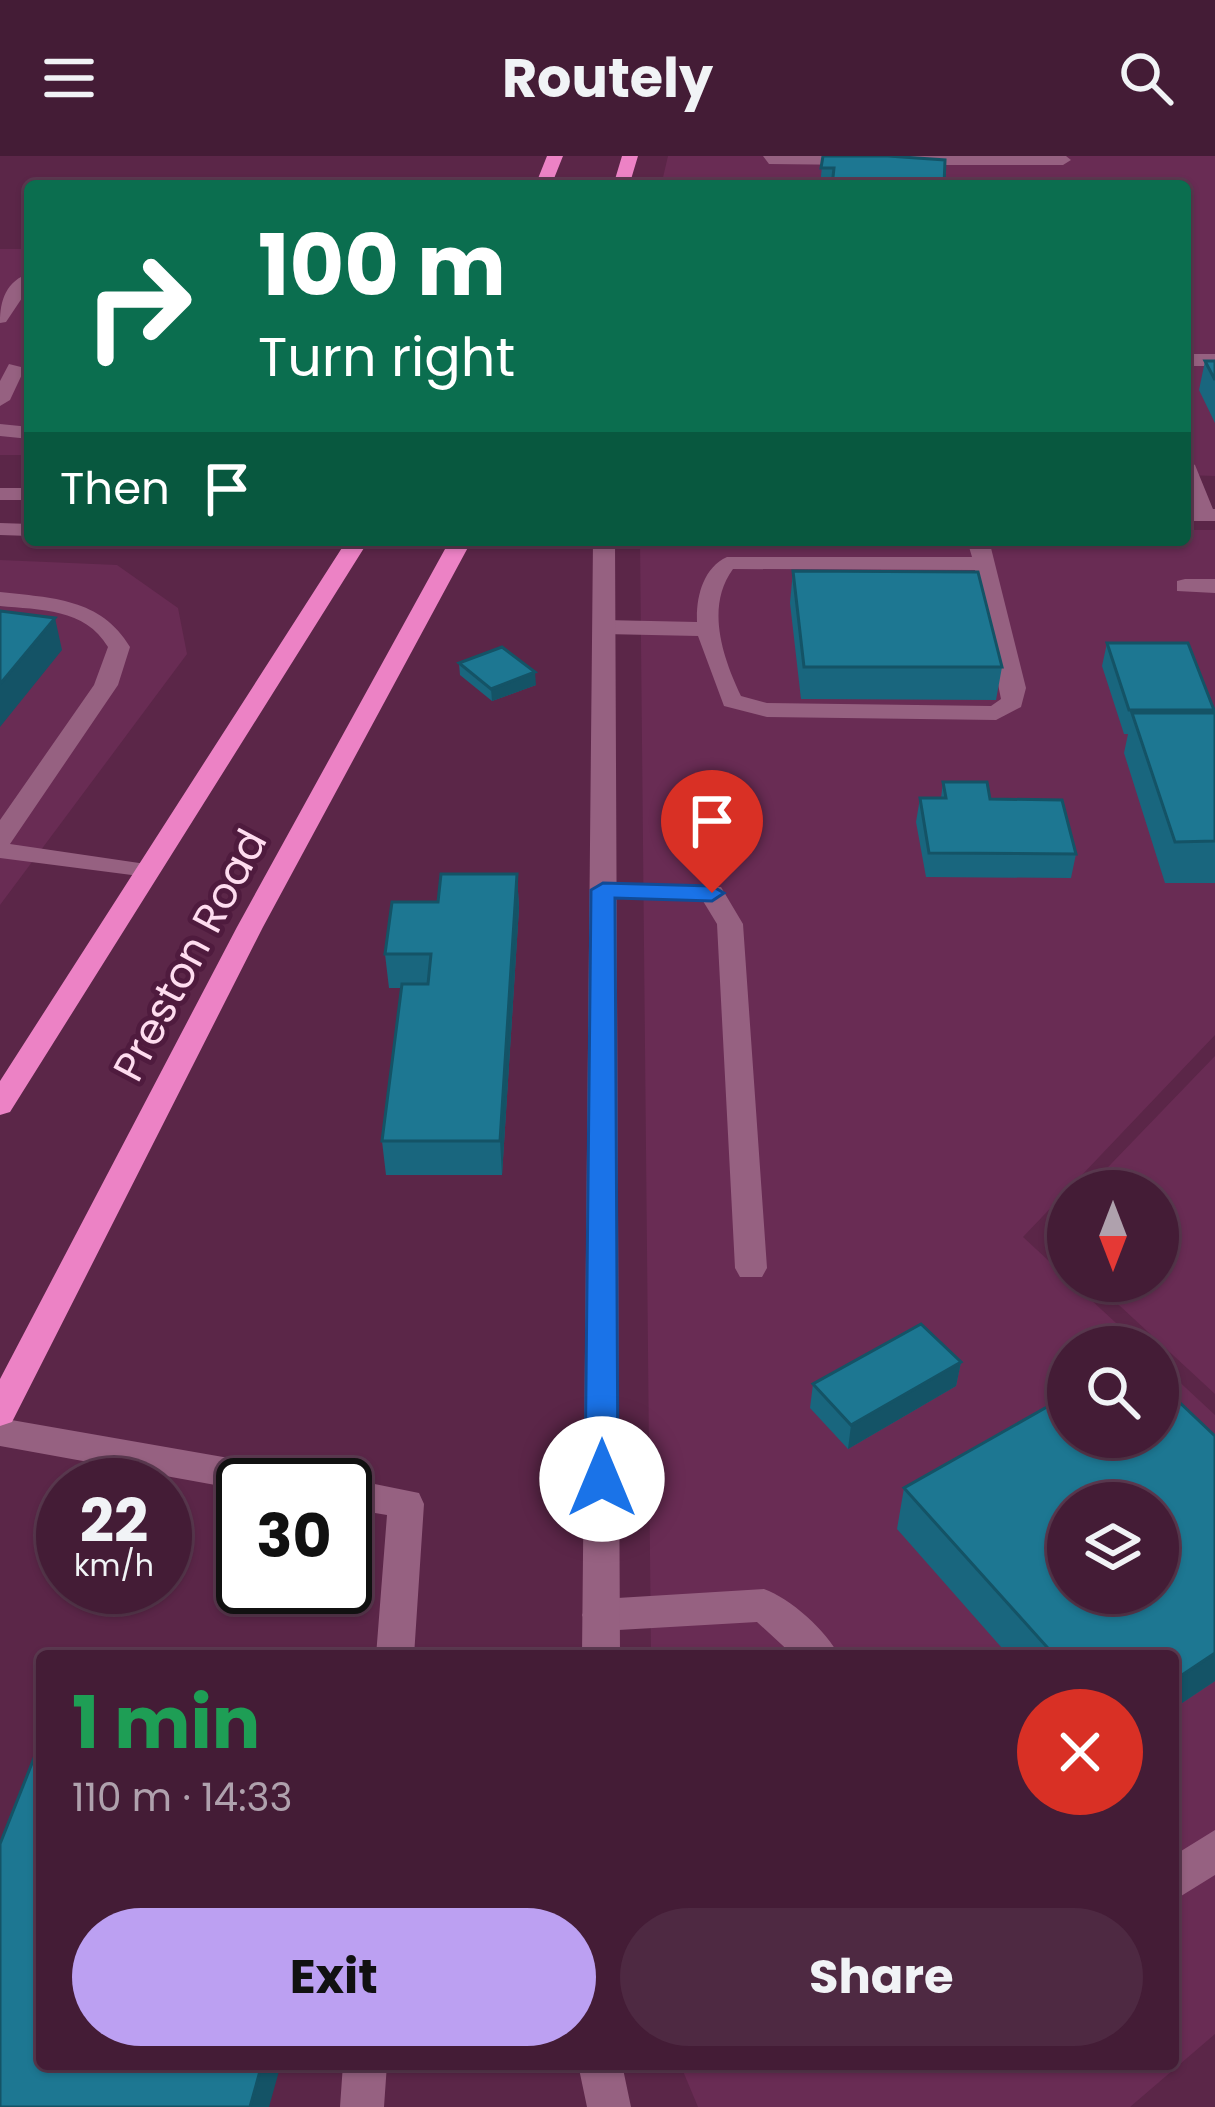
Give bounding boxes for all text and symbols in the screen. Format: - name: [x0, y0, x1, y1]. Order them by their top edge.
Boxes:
- text: Routely: [502, 40, 713, 116]
- icon: menu: [36, 45, 102, 111]
- icon: search: [1113, 45, 1179, 111]
- text: 100 m: [258, 207, 506, 324]
- icon: right: [60, 228, 216, 384]
- text: Turn right: [258, 319, 515, 395]
- icon: arrive: [194, 456, 260, 522]
- text: Then: [60, 457, 170, 520]
- pin: [661, 770, 763, 893]
- icon: arrive: [679, 788, 745, 854]
- street label: Preston Road: [99, 819, 281, 1091]
- north arrow: [1047, 1170, 1179, 1302]
- map controls: [1047, 1170, 1179, 1614]
- button: search: [1047, 1326, 1179, 1458]
- position arrow: [539, 1416, 665, 1542]
- speed limit sign: 30: [216, 1458, 372, 1614]
- text: 22: [80, 1479, 148, 1563]
- button: layers: [1047, 1482, 1179, 1614]
- text: km/h: [74, 1544, 154, 1587]
- text: 1 min: [72, 1672, 260, 1773]
- button: close: [1017, 1689, 1143, 1815]
- text: 110 m · 14:33: [72, 1770, 292, 1825]
- button: Exit: [72, 1908, 596, 2046]
- button: Share: [620, 1908, 1143, 2046]

